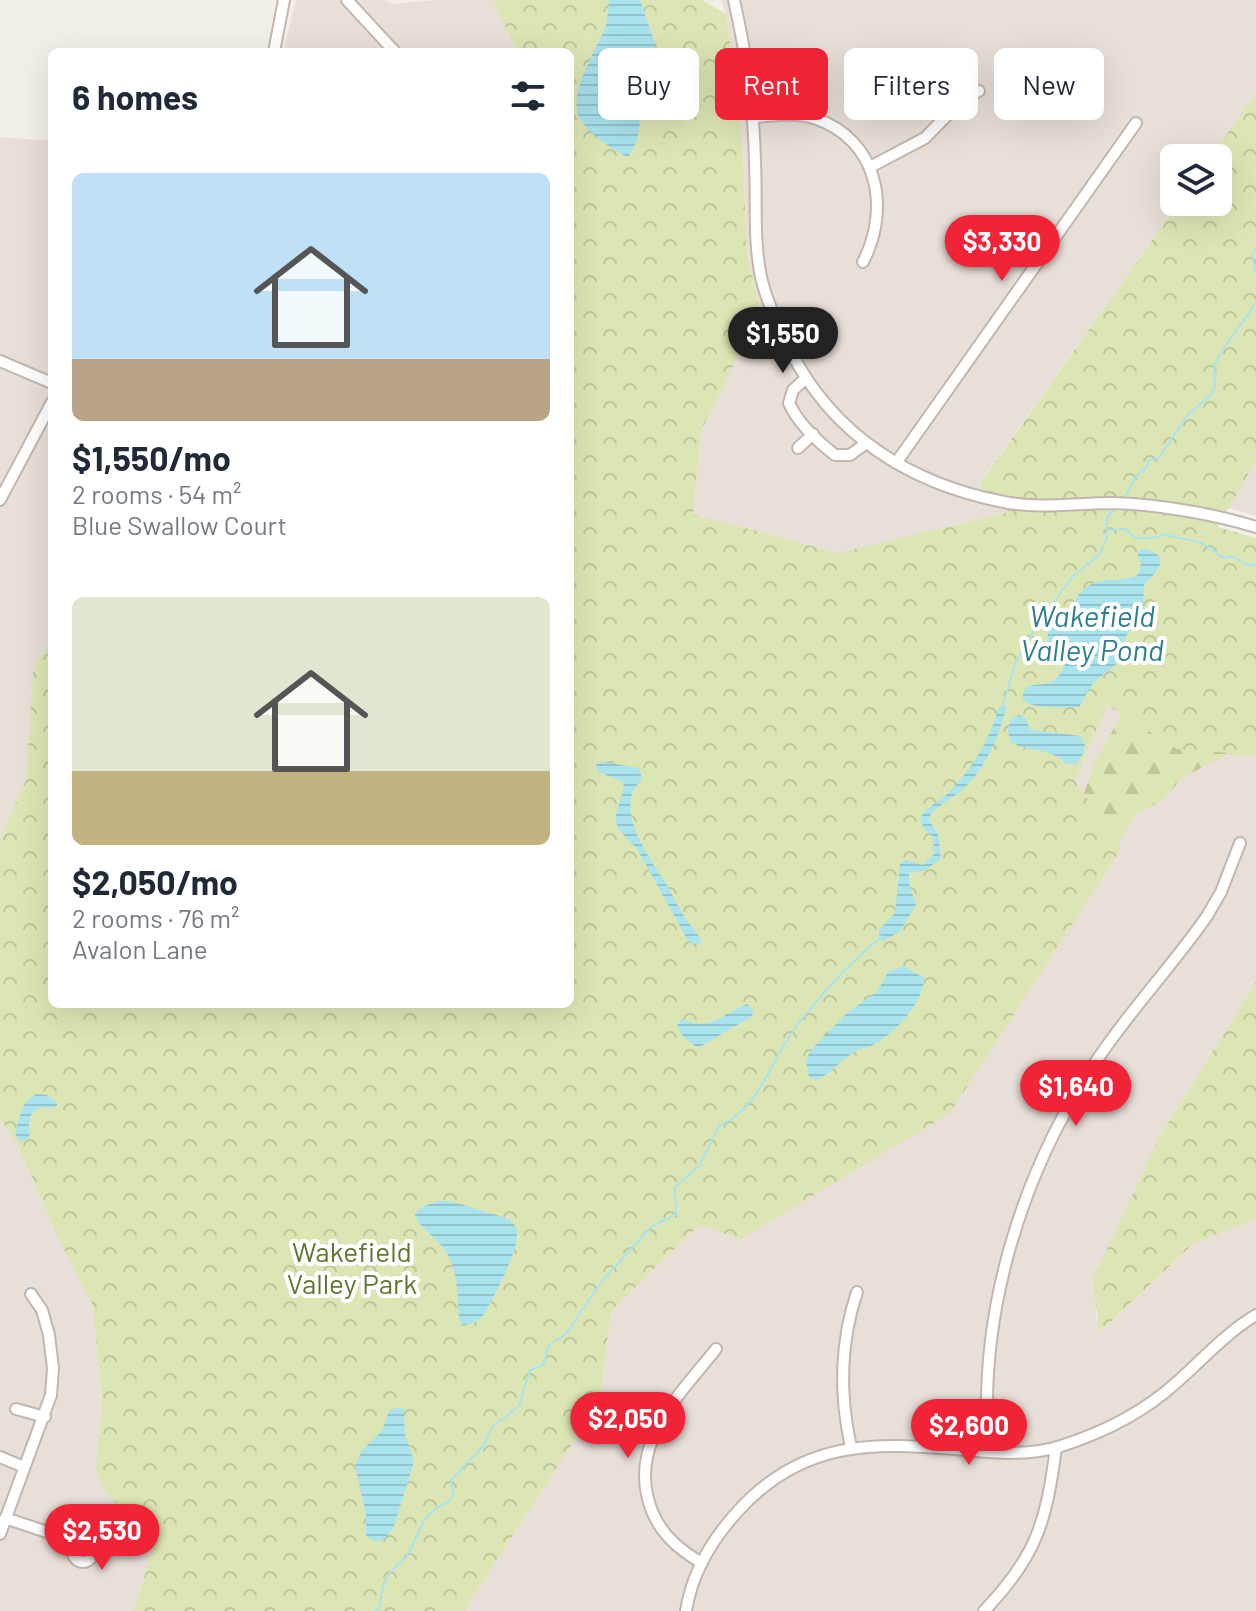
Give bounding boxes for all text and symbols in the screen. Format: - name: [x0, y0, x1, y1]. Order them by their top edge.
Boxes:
- chip: Buy: [598, 48, 699, 120]
- chip: Rent: [715, 48, 828, 120]
- chip: Filters: [844, 48, 978, 120]
- chip: New: [994, 48, 1104, 120]
- icon: filters: [506, 74, 550, 118]
- text: 6 homes: [72, 76, 198, 117]
- map controls: [1160, 144, 1232, 216]
- button: layers: [1160, 144, 1232, 216]
- pin: $3,330: [937, 215, 1067, 283]
- icon: home: [239, 225, 383, 369]
- text: $3,330: [963, 225, 1041, 256]
- pin: $1,550: [718, 307, 848, 375]
- text: $1,550: [746, 317, 820, 348]
- text: $1,550/mo: [72, 437, 231, 478]
- text: 2 rooms · 54 m²: [72, 478, 242, 509]
- text: Blue Swallow Court: [72, 509, 287, 540]
- water label: Wakefield Valley Pond: [1020, 597, 1164, 667]
- icon: home: [239, 649, 383, 793]
- text: $2,050/mo: [72, 861, 238, 902]
- text: 2 rooms · 76 m²: [72, 902, 240, 933]
- text: Avalon Lane: [72, 933, 208, 964]
- pin: $1,640: [1011, 1060, 1141, 1128]
- text: $1,640: [1038, 1070, 1114, 1101]
- park label: Wakefield Valley Park: [287, 1234, 417, 1300]
- pin: $2,050: [563, 1392, 693, 1460]
- pin: $2,600: [904, 1399, 1034, 1467]
- text: $2,050: [588, 1402, 668, 1433]
- text: $2,600: [929, 1409, 1009, 1440]
- pin: $2,530: [37, 1504, 167, 1572]
- text: $2,530: [62, 1514, 142, 1545]

